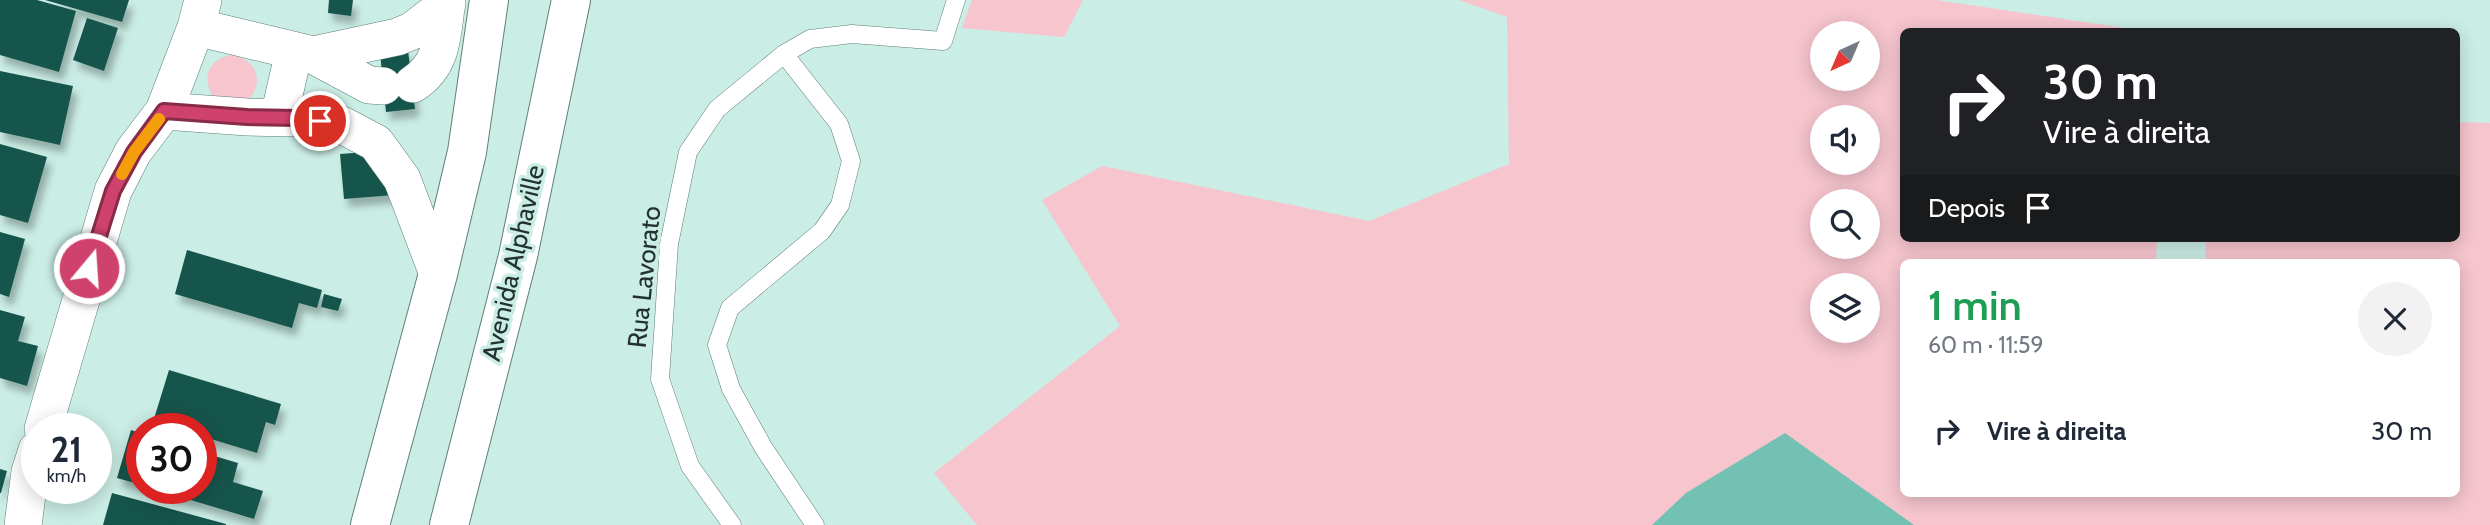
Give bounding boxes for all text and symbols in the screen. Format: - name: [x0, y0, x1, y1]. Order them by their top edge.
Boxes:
- north arrow: [1810, 21, 1880, 91]
- map controls: [1810, 21, 1880, 343]
- text: 30 m: [2043, 52, 2158, 111]
- icon: right: [1928, 56, 2019, 147]
- pin: [290, 91, 350, 151]
- icon: arrive: [301, 102, 339, 140]
- button: sound: [1810, 105, 1880, 175]
- text: Vire à direita: [2043, 112, 2210, 151]
- street label: Avenida Alphaville: [475, 162, 551, 364]
- button: search: [1810, 189, 1880, 259]
- icon: arrive: [2019, 189, 2057, 227]
- text: Depois: [1928, 192, 2005, 224]
- street label: Rua Lavorato: [621, 204, 667, 350]
- position arrow: [52, 231, 126, 305]
- button: layers: [1810, 273, 1880, 343]
- text: 1 min: [1928, 279, 2022, 331]
- button: close: [2358, 282, 2432, 356]
- text: 60 m · 11:59: [1928, 331, 2044, 359]
- icon: right: [1928, 412, 1966, 450]
- speed limit sign: 30: [126, 413, 217, 504]
- text: Vire à direita: [1987, 415, 2127, 447]
- text: 30 m: [2371, 415, 2432, 447]
- text: 21: [51, 428, 82, 471]
- text: km/h: [47, 465, 86, 487]

